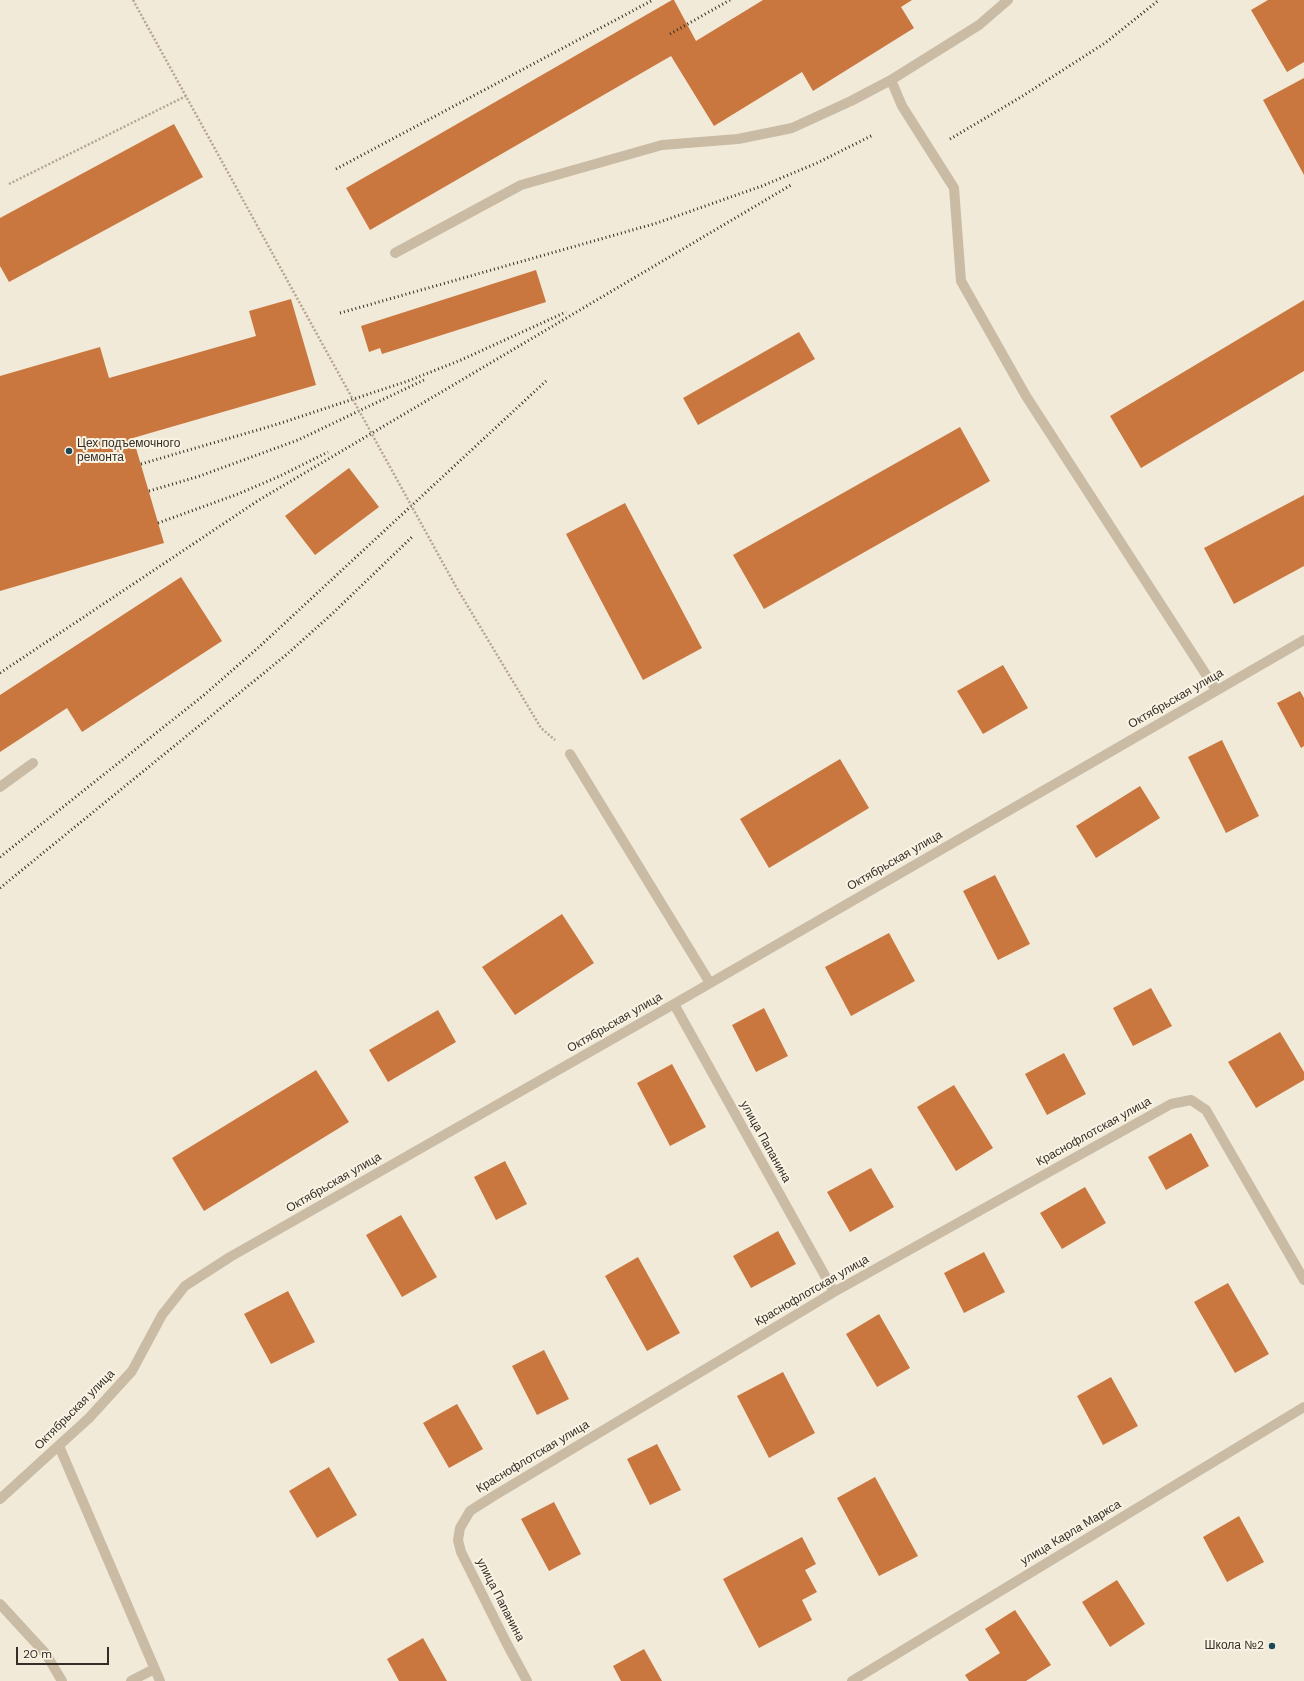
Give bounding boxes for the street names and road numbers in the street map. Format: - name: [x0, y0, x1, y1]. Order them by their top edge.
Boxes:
- street label: Октябрьская улица: [1126, 666, 1226, 732]
- street label: Октябрьская улица: [845, 828, 945, 894]
- street label: Октябрьская улица: [565, 990, 665, 1056]
- street label: Краснофлотская улица: [1034, 1094, 1154, 1170]
- street label: улица Папанина: [737, 1099, 793, 1185]
- street label: Октябрьская улица: [284, 1150, 384, 1216]
- street label: Краснофлотская улица: [753, 1253, 871, 1329]
- street label: Октябрьская улица: [32, 1367, 118, 1453]
- street label: Краснофлотская улица: [474, 1418, 592, 1496]
- street label: улица Карла Маркса: [1018, 1497, 1124, 1569]
- street label: улица Папанина: [473, 1556, 527, 1644]

